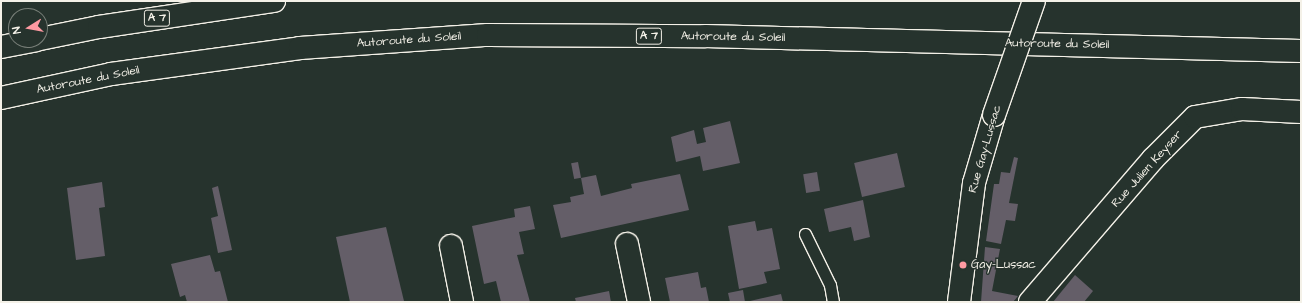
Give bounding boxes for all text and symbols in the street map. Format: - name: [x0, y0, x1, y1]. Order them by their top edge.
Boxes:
- north arrow: [8, 8, 48, 48]
- road number: A 7: [143, 9, 171, 27]
- text: N: [9, 25, 25, 35]
- road number: A 7: [635, 27, 663, 45]
- street label: Autoroute du Soleil: [356, 29, 462, 51]
- street label: Autoroute du Soleil: [681, 29, 785, 45]
- street label: Autoroute du Soleil: [1005, 36, 1109, 52]
- street label: Autoroute du Soleil: [35, 63, 141, 97]
- street label: Rue Gay-Lussac: [966, 103, 1004, 195]
- street label: Rue Julien Keyser: [1109, 127, 1185, 211]
- place label: Gay-Lussac: [971, 258, 1036, 272]
- marker: Gay-Lussac: [958, 260, 968, 270]

